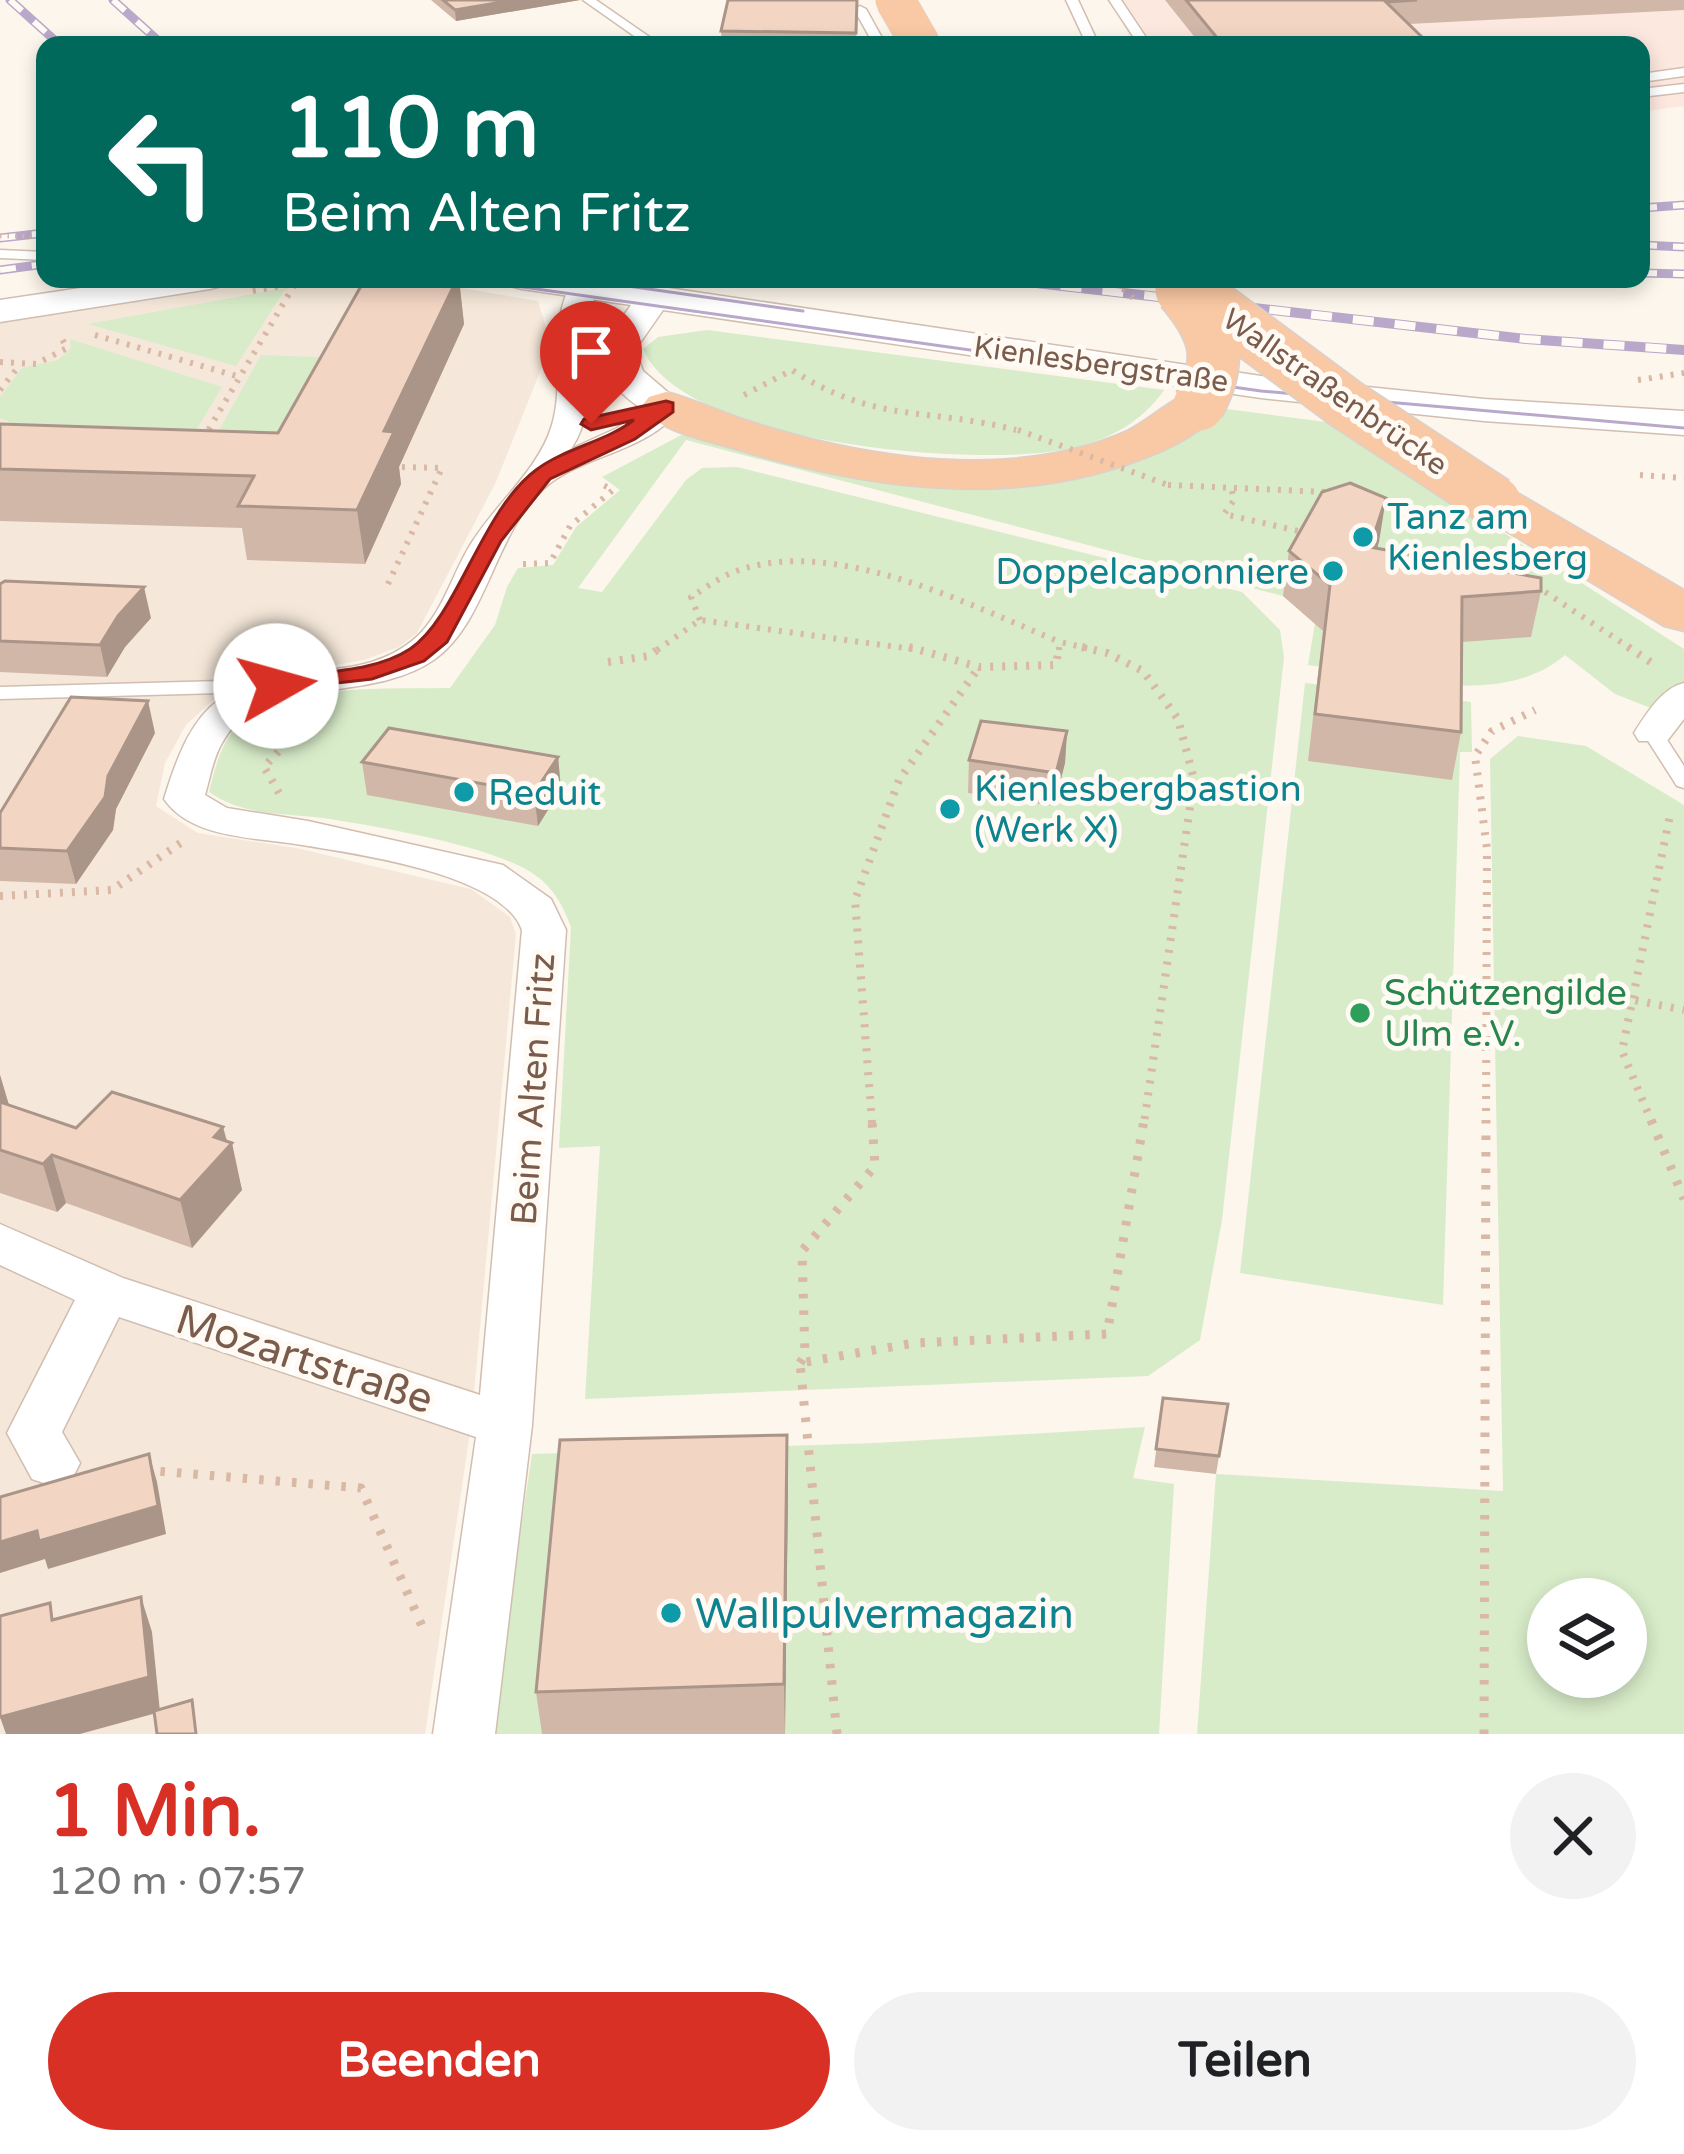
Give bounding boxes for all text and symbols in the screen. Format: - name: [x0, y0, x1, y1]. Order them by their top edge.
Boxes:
- text: 110 m: [282, 79, 539, 180]
- icon: left: [84, 84, 240, 240]
- text: Beim Alten Fritz: [282, 181, 691, 246]
- pin: [540, 301, 642, 424]
- street label: Wallstraßenbrücke: [1215, 301, 1454, 484]
- icon: arrive: [558, 319, 624, 385]
- street label: Kienlesbergstraße: [971, 328, 1231, 401]
- place label: Tanz am Kienlesberg: [1387, 496, 1588, 580]
- marker: Tanz am Kienlesberg: [1350, 524, 1376, 550]
- place label: Doppelcaponniere: [995, 551, 1309, 594]
- marker: Doppelcaponniere: [1320, 558, 1346, 584]
- position arrow: [213, 623, 339, 749]
- place label: Kienlesbergbastion (Werk X): [974, 768, 1302, 852]
- place label: Reduit: [488, 772, 601, 815]
- marker: Reduit: [451, 779, 477, 805]
- marker: Kienlesbergbastion (Werk X): [937, 796, 963, 822]
- street label: Beim Alten Fritz: [503, 952, 564, 1227]
- place label: Schützengilde Ulm e.V.: [1384, 972, 1627, 1056]
- marker: Schützengilde Ulm e.V.: [1347, 1000, 1373, 1026]
- street label: Mozartstraße: [170, 1294, 439, 1425]
- map controls: [1527, 1578, 1647, 1698]
- button: layers: [1527, 1578, 1647, 1698]
- place label: Wallpulvermagazin: [695, 1589, 1074, 1640]
- marker: Wallpulvermagazin: [658, 1600, 684, 1626]
- text: 1 Min.: [48, 1769, 261, 1856]
- button: close: [1510, 1773, 1636, 1899]
- text: 120 m · 07:57: [48, 1858, 306, 1905]
- button: Beenden: [48, 1992, 830, 2130]
- button: Teilen: [854, 1992, 1636, 2130]

